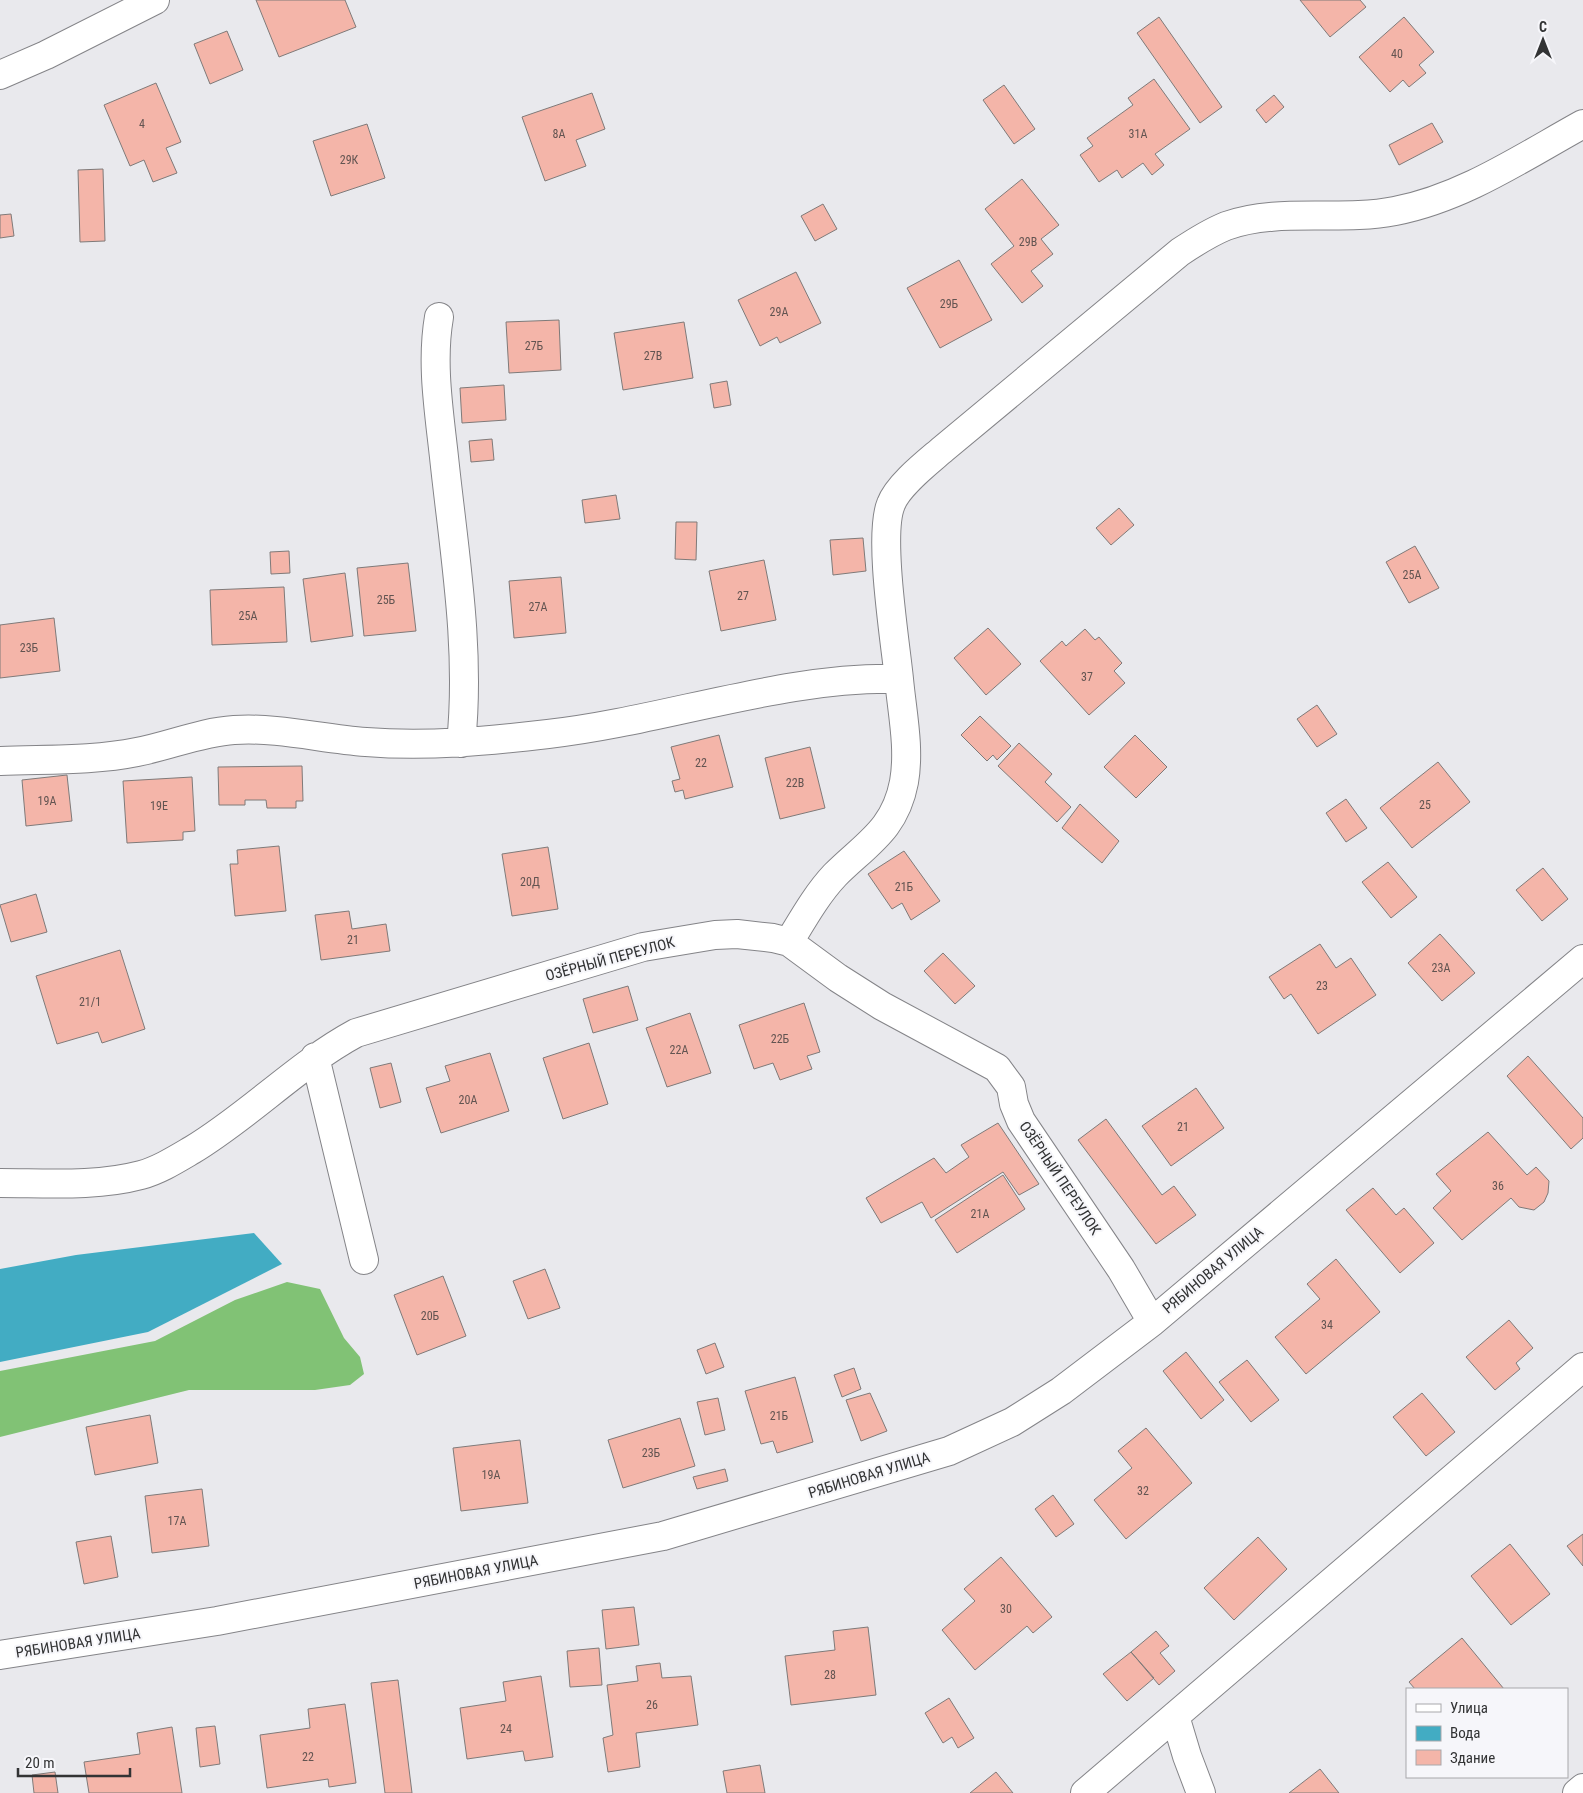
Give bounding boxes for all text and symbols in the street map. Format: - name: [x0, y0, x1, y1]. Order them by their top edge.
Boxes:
- north arrow: [1518, 15, 1568, 65]
- text: С: [1539, 19, 1547, 35]
- house number: 40: [1391, 47, 1403, 61]
- house number: 4: [139, 117, 145, 131]
- house number: 8А: [553, 127, 566, 141]
- house number: 31А: [1129, 127, 1147, 141]
- house number: 29К: [340, 153, 359, 167]
- house number: 29В: [1019, 235, 1037, 249]
- house number: 29Б: [940, 297, 959, 311]
- house number: 29А: [770, 305, 788, 319]
- house number: 27Б: [525, 339, 544, 353]
- house number: 27В: [644, 349, 662, 363]
- house number: 25А: [1403, 568, 1421, 582]
- house number: 27: [737, 589, 749, 603]
- house number: 25Б: [377, 593, 396, 607]
- house number: 27А: [529, 600, 547, 614]
- house number: 25А: [239, 609, 257, 623]
- house number: 23Б: [20, 641, 39, 655]
- house number: 37: [1081, 670, 1093, 684]
- house number: 22: [695, 756, 707, 770]
- house number: 22В: [786, 776, 804, 790]
- house number: 19А: [38, 794, 56, 808]
- house number: 25: [1419, 798, 1431, 812]
- house number: 19Е: [150, 799, 168, 813]
- house number: 20Д: [520, 875, 540, 889]
- house number: 21Б: [895, 880, 914, 894]
- house number: 21: [347, 933, 359, 947]
- street label: ОЗЁРНЫЙ ПЕРЕУЛОК: [543, 933, 677, 985]
- house number: 23А: [1432, 961, 1450, 975]
- house number: 23: [1316, 979, 1328, 993]
- house number: 21/1: [79, 995, 101, 1009]
- house number: 22Б: [771, 1032, 790, 1046]
- house number: 22А: [670, 1043, 688, 1057]
- house number: 20А: [459, 1093, 477, 1107]
- street label: ОЗЁРНЫЙ ПЕРЕУЛОК: [1015, 1118, 1105, 1239]
- house number: 21: [1177, 1120, 1189, 1134]
- house number: 36: [1492, 1179, 1504, 1193]
- house number: 21А: [971, 1207, 989, 1221]
- street label: РЯБИНОВАЯ УЛИЦА: [1159, 1222, 1267, 1317]
- house number: 20Б: [421, 1309, 440, 1323]
- house number: 34: [1321, 1318, 1333, 1332]
- house number: 21Б: [770, 1409, 789, 1423]
- house number: 23Б: [642, 1446, 661, 1460]
- street label: РЯБИНОВАЯ УЛИЦА: [806, 1448, 932, 1502]
- house number: 19А: [482, 1468, 500, 1482]
- house number: 32: [1137, 1484, 1149, 1498]
- house number: 17А: [168, 1514, 186, 1528]
- street label: РЯБИНОВАЯ УЛИЦА: [412, 1551, 540, 1593]
- house number: 30: [1000, 1602, 1012, 1616]
- street label: РЯБИНОВАЯ УЛИЦА: [14, 1624, 142, 1662]
- house number: 28: [824, 1668, 836, 1682]
- legend: [1406, 1688, 1568, 1778]
- house number: 26: [646, 1698, 658, 1712]
- text: Улица: [1450, 1699, 1488, 1717]
- house number: 24: [500, 1722, 512, 1736]
- text: Вода: [1450, 1724, 1480, 1742]
- scale bar: [18, 1746, 130, 1778]
- text: Здание: [1450, 1749, 1495, 1767]
- house number: 22: [302, 1750, 314, 1764]
- text: 20 m: [25, 1754, 55, 1772]

